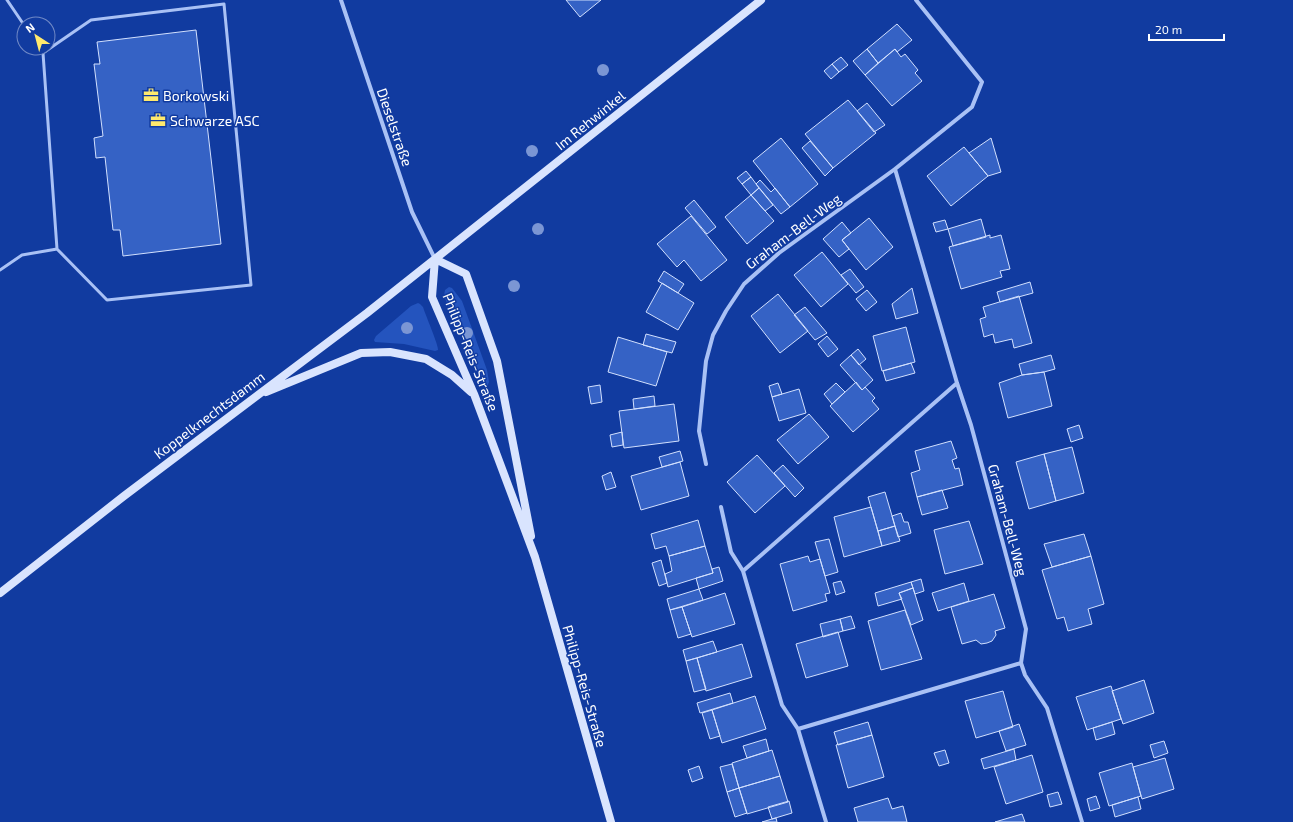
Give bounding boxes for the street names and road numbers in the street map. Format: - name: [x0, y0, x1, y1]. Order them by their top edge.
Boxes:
- street label: Dieselstraße: [374, 86, 416, 168]
- street label: Im Rehwinkel: [552, 86, 629, 153]
- street label: Graham-Bell-Weg: [742, 189, 844, 272]
- street label: Philipp-Reis-Straße: [439, 290, 503, 414]
- street label: Koppelknechtsdamm: [150, 368, 268, 462]
- street label: Graham-Bell-Weg: [985, 462, 1031, 578]
- street label: Philipp-Reis-Straße: [559, 623, 611, 749]

